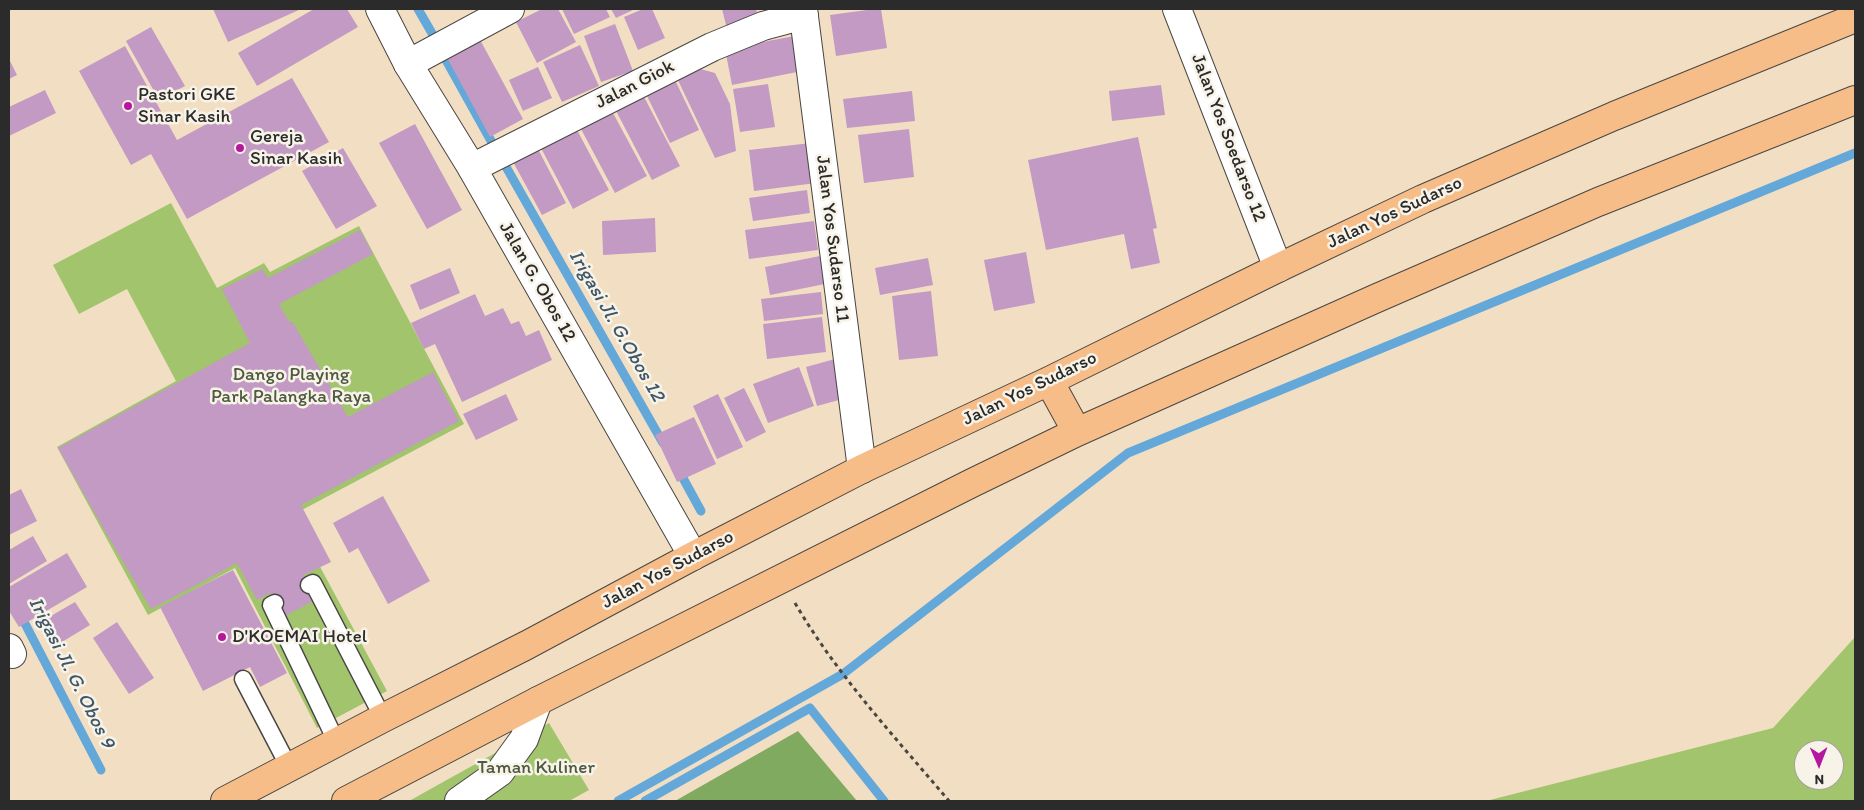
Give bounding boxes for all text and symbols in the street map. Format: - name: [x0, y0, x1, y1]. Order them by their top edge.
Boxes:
- street label: Jalan Yos Soedarso 12: [1185, 51, 1271, 225]
- street label: Jalan Giok: [592, 55, 678, 115]
- place label: Pastori GKE Sinar Kasih: [138, 84, 235, 128]
- marker: Pastori GKE Sinar Kasih: [122, 100, 134, 112]
- place label: Gereja Sinar Kasih: [250, 126, 342, 170]
- marker: Gereja Sinar Kasih: [234, 142, 246, 154]
- street label: Jalan Yos Sudarso 11: [810, 154, 854, 324]
- street label: Jalan Yos Sudarso: [1324, 172, 1466, 254]
- street label: Jalan G. Obos 12: [493, 218, 581, 346]
- water label: Irigasi Jl. G.Obos 12: [563, 246, 669, 406]
- street label: Jalan Yos Sudarso: [959, 347, 1101, 431]
- park label: Dango Playing Park Palangka Raya: [211, 364, 371, 408]
- street label: Jalan Yos Sudarso: [598, 526, 738, 614]
- water label: Irigasi Jl. G. Obos 9: [23, 594, 119, 752]
- place label: D'KOEMAI Hotel: [232, 626, 367, 648]
- marker: D'KOEMAI Hotel: [216, 631, 228, 643]
- north arrow: [1794, 740, 1844, 790]
- park label: Taman Kuliner: [477, 757, 595, 779]
- text: N: [1814, 771, 1824, 788]

